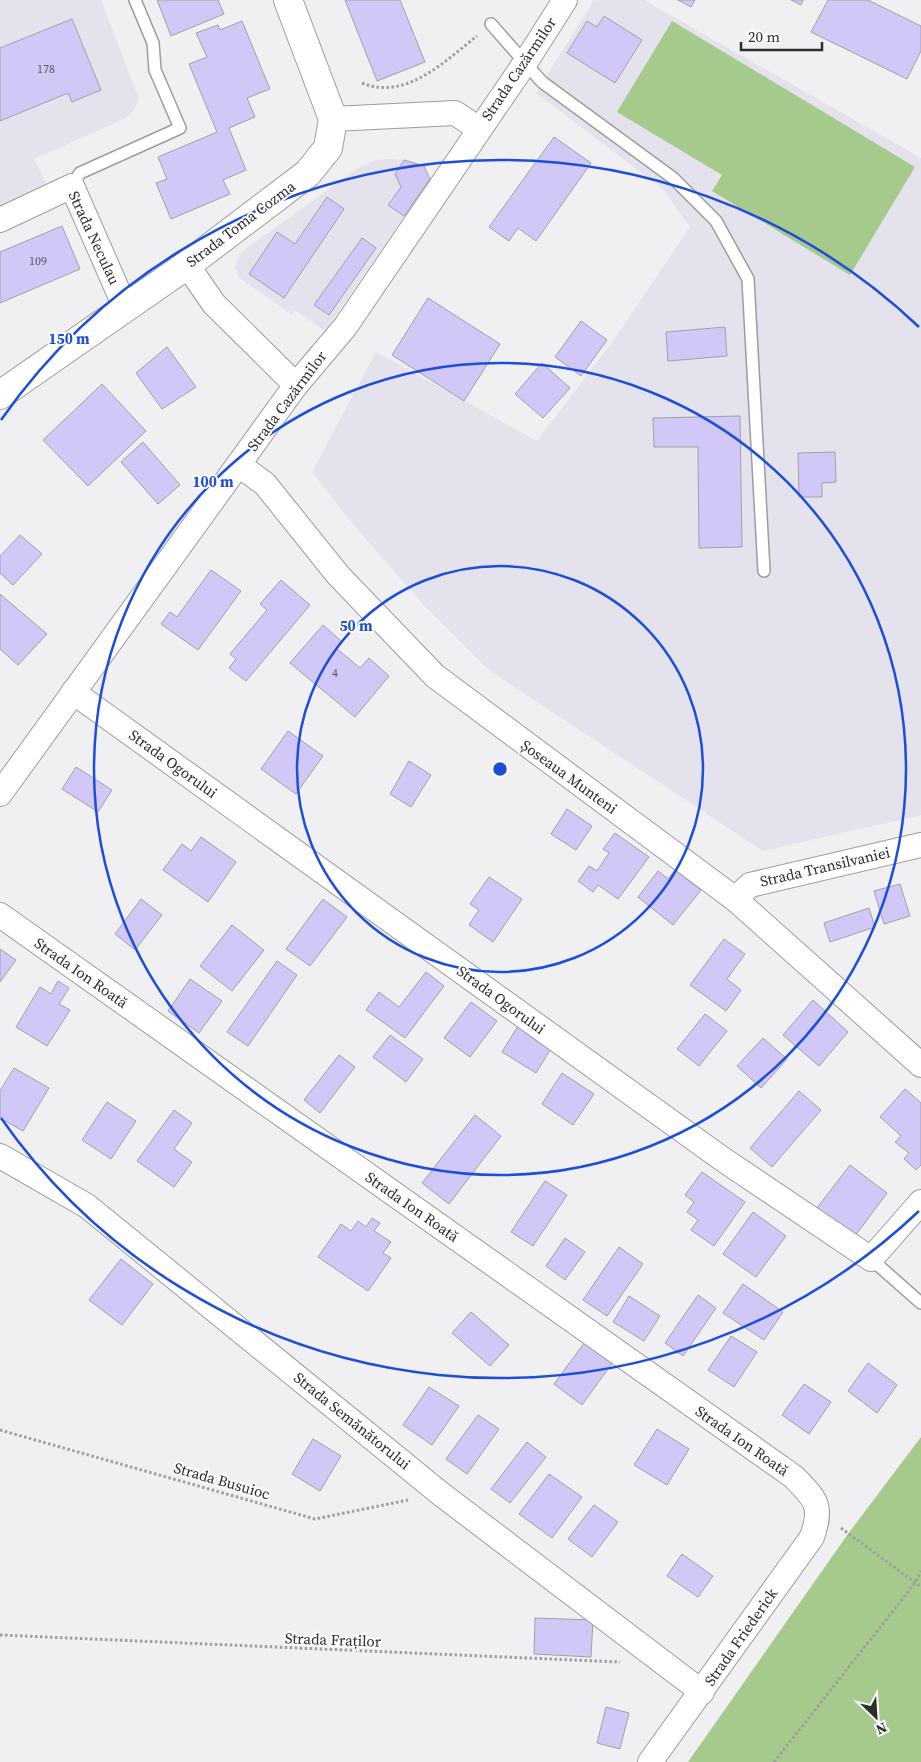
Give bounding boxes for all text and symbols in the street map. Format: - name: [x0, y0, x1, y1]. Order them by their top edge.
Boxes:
- street label: Strada Cazărmilor: [476, 12, 561, 125]
- scale bar: [741, 20, 822, 52]
- text: 20 m: [748, 26, 780, 47]
- house number: 178: [37, 61, 55, 77]
- street label: Strada Toma Cozma: [182, 175, 300, 272]
- street label: Strada Neculau: [64, 188, 125, 288]
- house number: 109: [29, 253, 47, 269]
- text: 150 m: [48, 328, 90, 349]
- street label: Strada Cazărmilor: [242, 346, 332, 455]
- text: 100 m: [192, 471, 234, 492]
- text: 50 m: [339, 615, 373, 636]
- house number: 4: [332, 665, 338, 681]
- street label: Strada Ogorului: [125, 724, 222, 803]
- street label: Șoseaua Munteni: [517, 734, 622, 819]
- centre of rings: [491, 760, 509, 778]
- street label: Strada Transilvaniei: [758, 841, 892, 892]
- street label: Strada Ion Roată: [30, 933, 133, 1013]
- street label: Strada Ogorului: [453, 960, 550, 1039]
- street label: Strada Ion Roată: [361, 1167, 464, 1247]
- street label: Strada Semănătorului: [290, 1367, 415, 1474]
- street label: Strada Ion Roată: [691, 1401, 794, 1481]
- street label: Strada Busuioc: [172, 1457, 273, 1504]
- street label: Strada Friederick: [699, 1583, 783, 1690]
- street label: Strada Fraților: [285, 1627, 382, 1652]
- north arrow: [851, 1692, 901, 1742]
- text: N: [873, 1718, 890, 1740]

